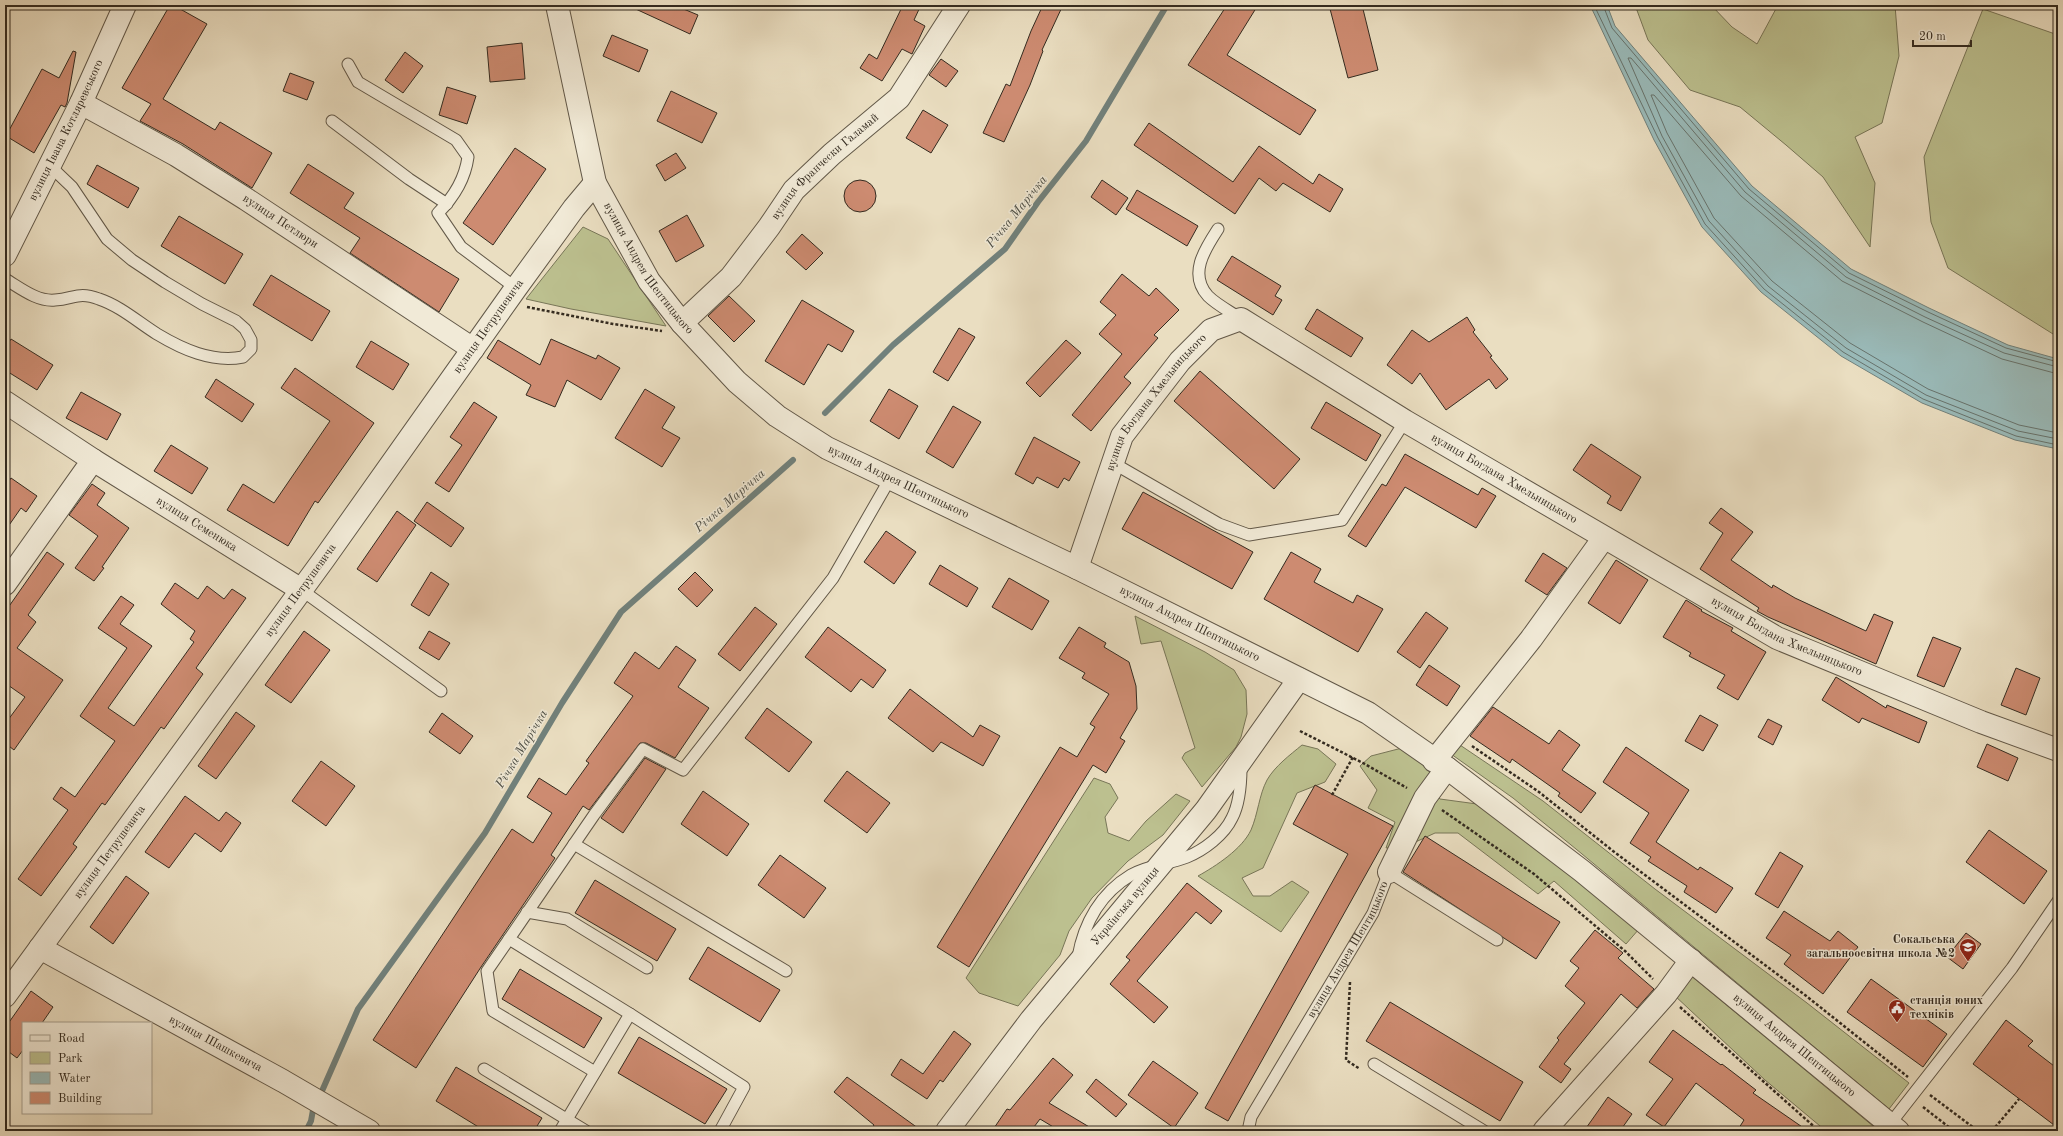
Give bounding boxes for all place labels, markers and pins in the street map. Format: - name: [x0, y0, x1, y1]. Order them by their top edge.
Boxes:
- place label: Сокальська загальноосвітня школа №2: [1807, 934, 1955, 960]
- school or university icon: Сокальська загальноосвітня школа №2: [1958, 937, 1978, 962]
- place label: станція юних техніків: [1910, 995, 1983, 1021]
- public building icon: станція юних техніків: [1887, 998, 1907, 1023]

